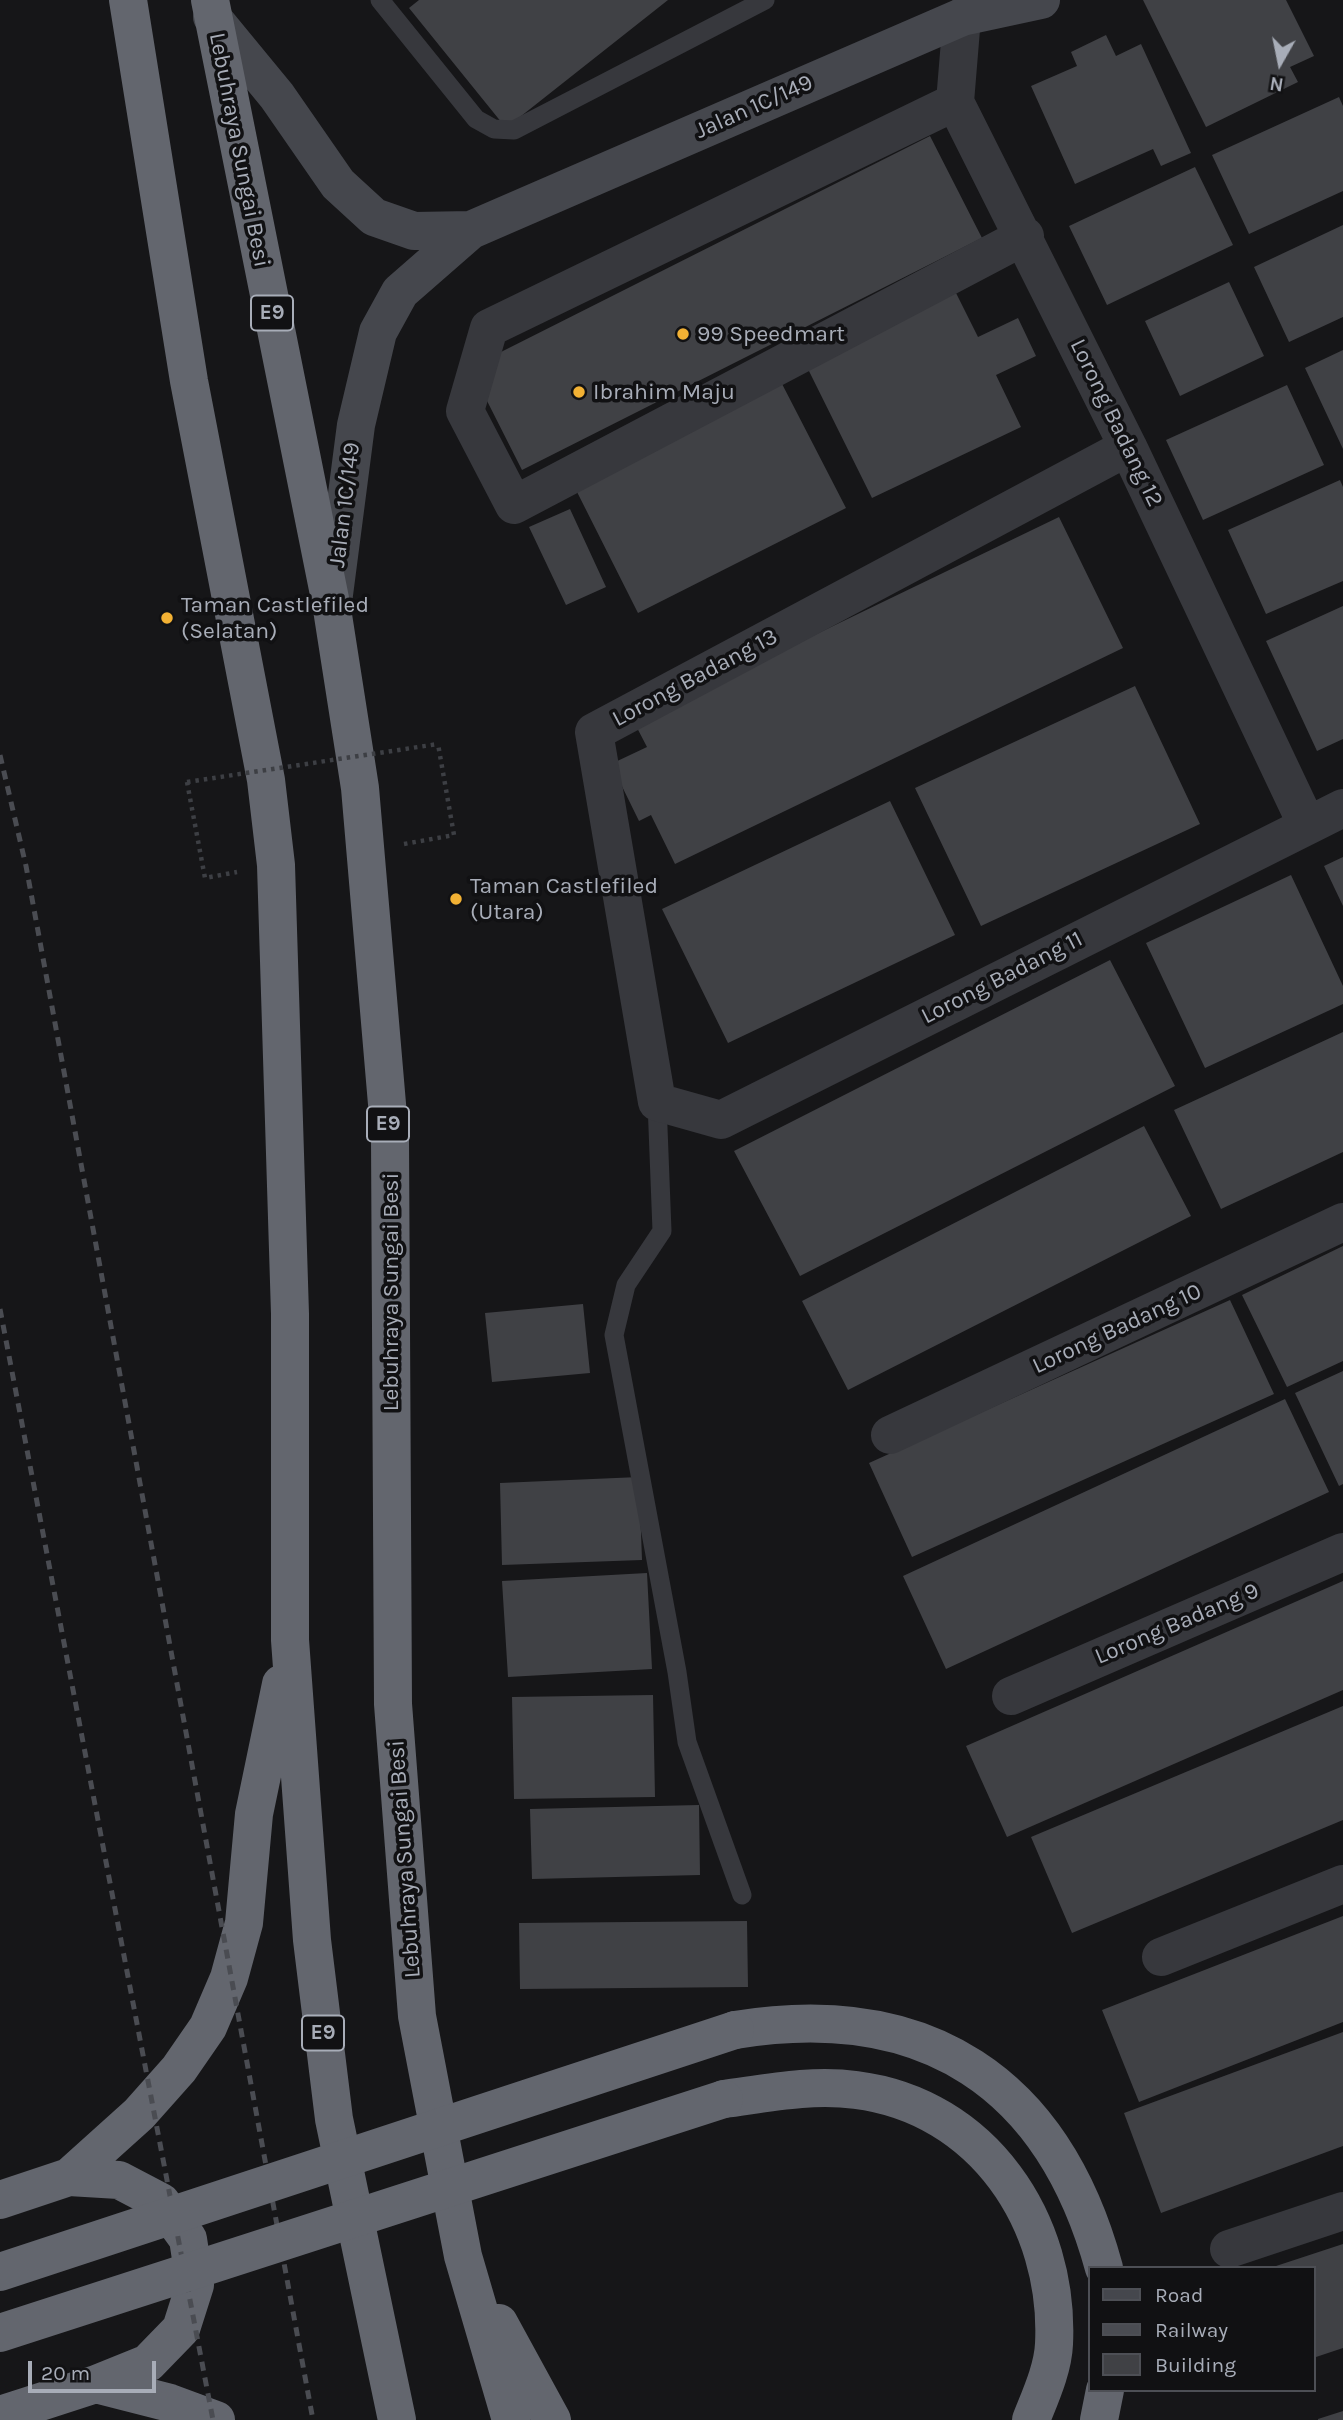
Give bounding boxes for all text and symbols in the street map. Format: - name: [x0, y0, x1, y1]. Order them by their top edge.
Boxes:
- north arrow: [1245, 28, 1315, 98]
- street label: Lebuhraya Sungai Besi: [203, 30, 275, 270]
- street label: Jalan 1C/149: [691, 69, 817, 145]
- text: N: [1268, 72, 1285, 96]
- road number: E9: [251, 296, 293, 330]
- place label: 99 Speedmart: [697, 320, 845, 348]
- marker: 99 Speedmart: [675, 326, 691, 342]
- street label: Lorong Badang 12: [1063, 335, 1169, 511]
- place label: Ibrahim Maju: [593, 378, 735, 406]
- marker: Ibrahim Maju: [571, 384, 587, 400]
- street label: Jalan 1C/149: [324, 441, 366, 569]
- place label: Taman Castlefiled (Selatan): [181, 591, 369, 645]
- marker: Taman Castlefiled (Selatan): [159, 610, 175, 626]
- street label: Lorong Badang 13: [608, 623, 782, 733]
- place label: Taman Castlefiled (Utara): [470, 872, 658, 926]
- marker: Taman Castlefiled (Utara): [448, 891, 464, 907]
- street label: Lorong Badang 11: [917, 925, 1087, 1031]
- road number: E9: [367, 1106, 409, 1142]
- street label: Lebuhraya Sungai Besi: [377, 1173, 405, 1411]
- street label: Lorong Badang 10: [1028, 1278, 1206, 1380]
- street label: Lorong Badang 9: [1091, 1577, 1263, 1671]
- street label: Lebuhraya Sungai Besi: [383, 1739, 427, 1979]
- road number: E9: [302, 2016, 344, 2050]
- legend: [1088, 2266, 1315, 2392]
- text: Road: [1155, 2283, 1203, 2307]
- text: Railway: [1155, 2318, 1228, 2342]
- scale bar: [32, 2346, 159, 2390]
- text: Building: [1155, 2353, 1236, 2377]
- text: 20 m: [41, 2361, 90, 2385]

